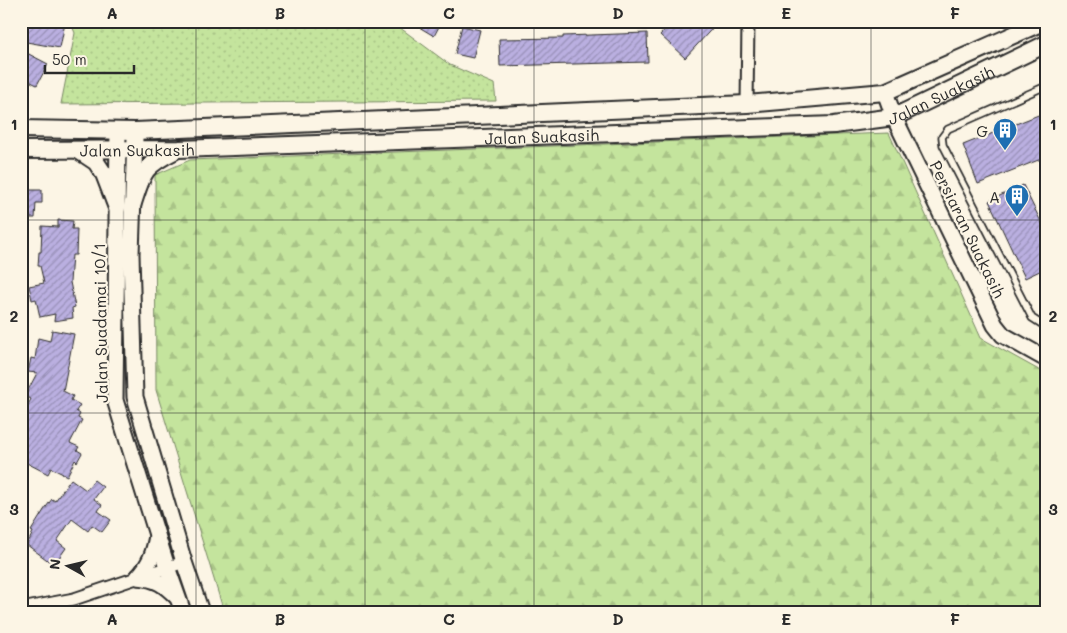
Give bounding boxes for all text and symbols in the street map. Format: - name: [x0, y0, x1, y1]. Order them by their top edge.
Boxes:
- text: A: [106, 2, 118, 23]
- text: B: [275, 2, 285, 23]
- text: C: [443, 2, 455, 23]
- text: D: [612, 2, 624, 23]
- text: E: [781, 2, 791, 23]
- text: F: [950, 2, 960, 23]
- scale bar: [45, 42, 134, 74]
- text: 50 m: [52, 49, 87, 69]
- street label: Jalan Suakasih: [887, 60, 997, 128]
- text: 1: [10, 113, 18, 134]
- text: 1: [1049, 113, 1057, 134]
- building icon: G: [992, 117, 1018, 151]
- place label: G: [976, 120, 988, 141]
- street label: Jalan Suakasih: [484, 123, 599, 148]
- street label: Jalan Suakasih: [80, 138, 195, 160]
- street label: Persiaran Suakasih: [926, 157, 1010, 301]
- building icon: A: [1004, 183, 1030, 217]
- place label: A: [989, 186, 1000, 207]
- street label: Jalan Suadamai 10/1: [88, 243, 112, 403]
- text: 2: [10, 305, 19, 326]
- text: 2: [1049, 305, 1058, 326]
- text: 3: [9, 498, 19, 519]
- text: 3: [1048, 498, 1058, 519]
- north arrow: [42, 540, 92, 590]
- text: N: [44, 558, 65, 571]
- text: A: [106, 608, 118, 629]
- text: B: [275, 608, 285, 629]
- text: C: [443, 608, 455, 629]
- text: D: [612, 608, 624, 629]
- text: E: [781, 608, 791, 629]
- text: F: [950, 608, 960, 629]

